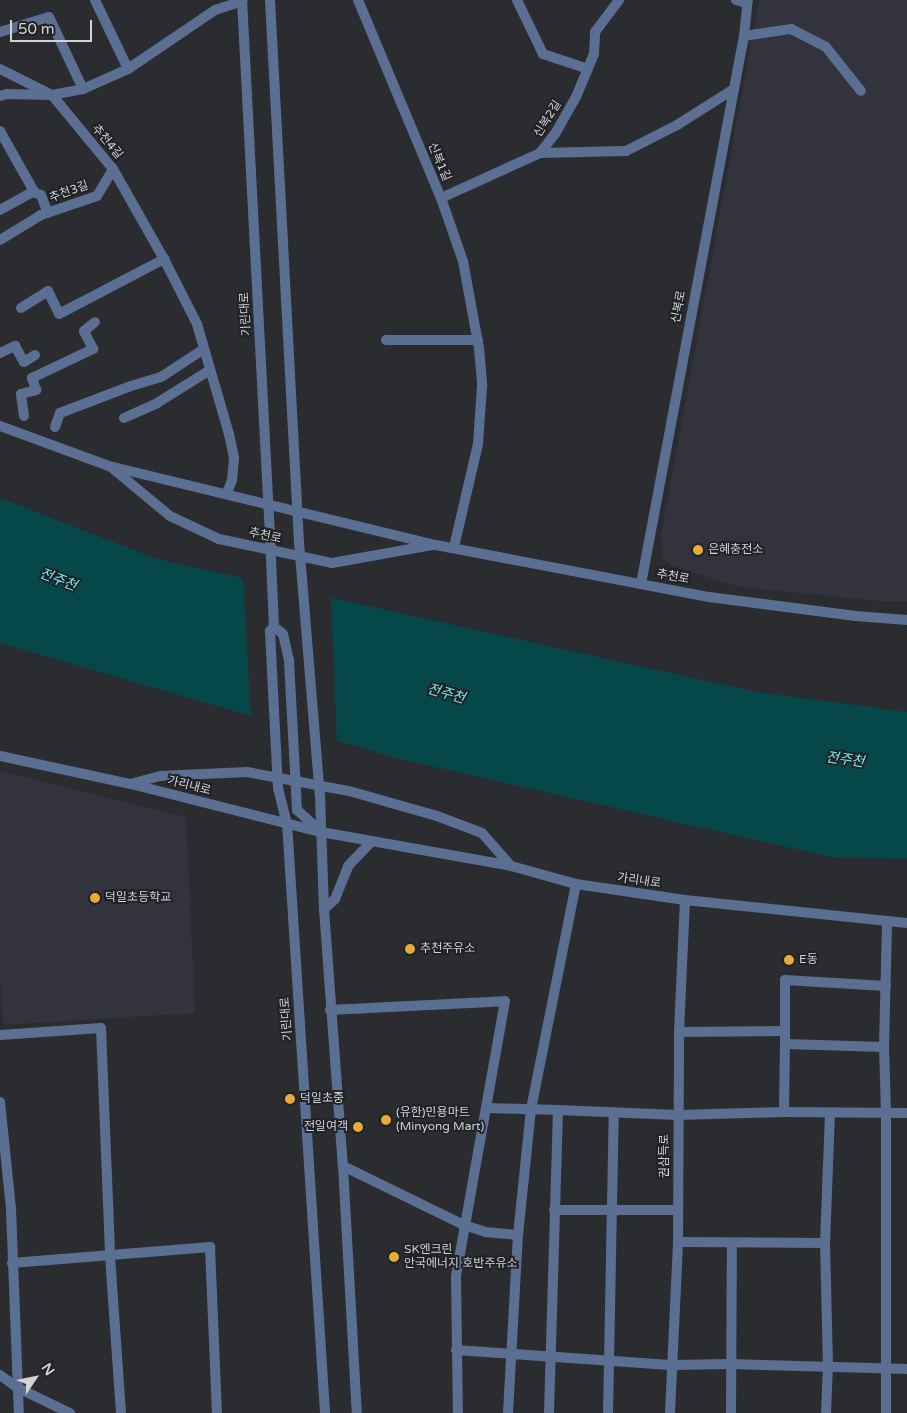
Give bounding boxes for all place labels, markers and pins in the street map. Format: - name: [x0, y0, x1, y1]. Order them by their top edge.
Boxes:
- place label: 은혜충전소: [708, 543, 763, 557]
- marker: 은혜충전소: [692, 544, 704, 556]
- place label: 덕일초등학교: [105, 891, 171, 905]
- marker: 덕일초등학교: [89, 892, 101, 904]
- place label: 추천주유소: [420, 942, 475, 956]
- marker: 추천주유소: [404, 943, 416, 955]
- place label: E동: [799, 953, 818, 967]
- marker: E동: [783, 954, 795, 966]
- place label: 덕일초중: [300, 1092, 344, 1106]
- marker: 덕일초중: [284, 1093, 296, 1105]
- place label: (유한)민용마트 (Minyong Mart): [396, 1106, 484, 1134]
- marker: (유한)민용마트 (Minyong Mart): [380, 1114, 392, 1126]
- place label: 전일여객: [304, 1120, 348, 1134]
- marker: 전일여객: [352, 1121, 364, 1133]
- place label: SK엔크린 안국에너지 호반주유소: [404, 1243, 518, 1271]
- marker: SK엔크린 안국에너지 호반주유소: [388, 1251, 400, 1263]

